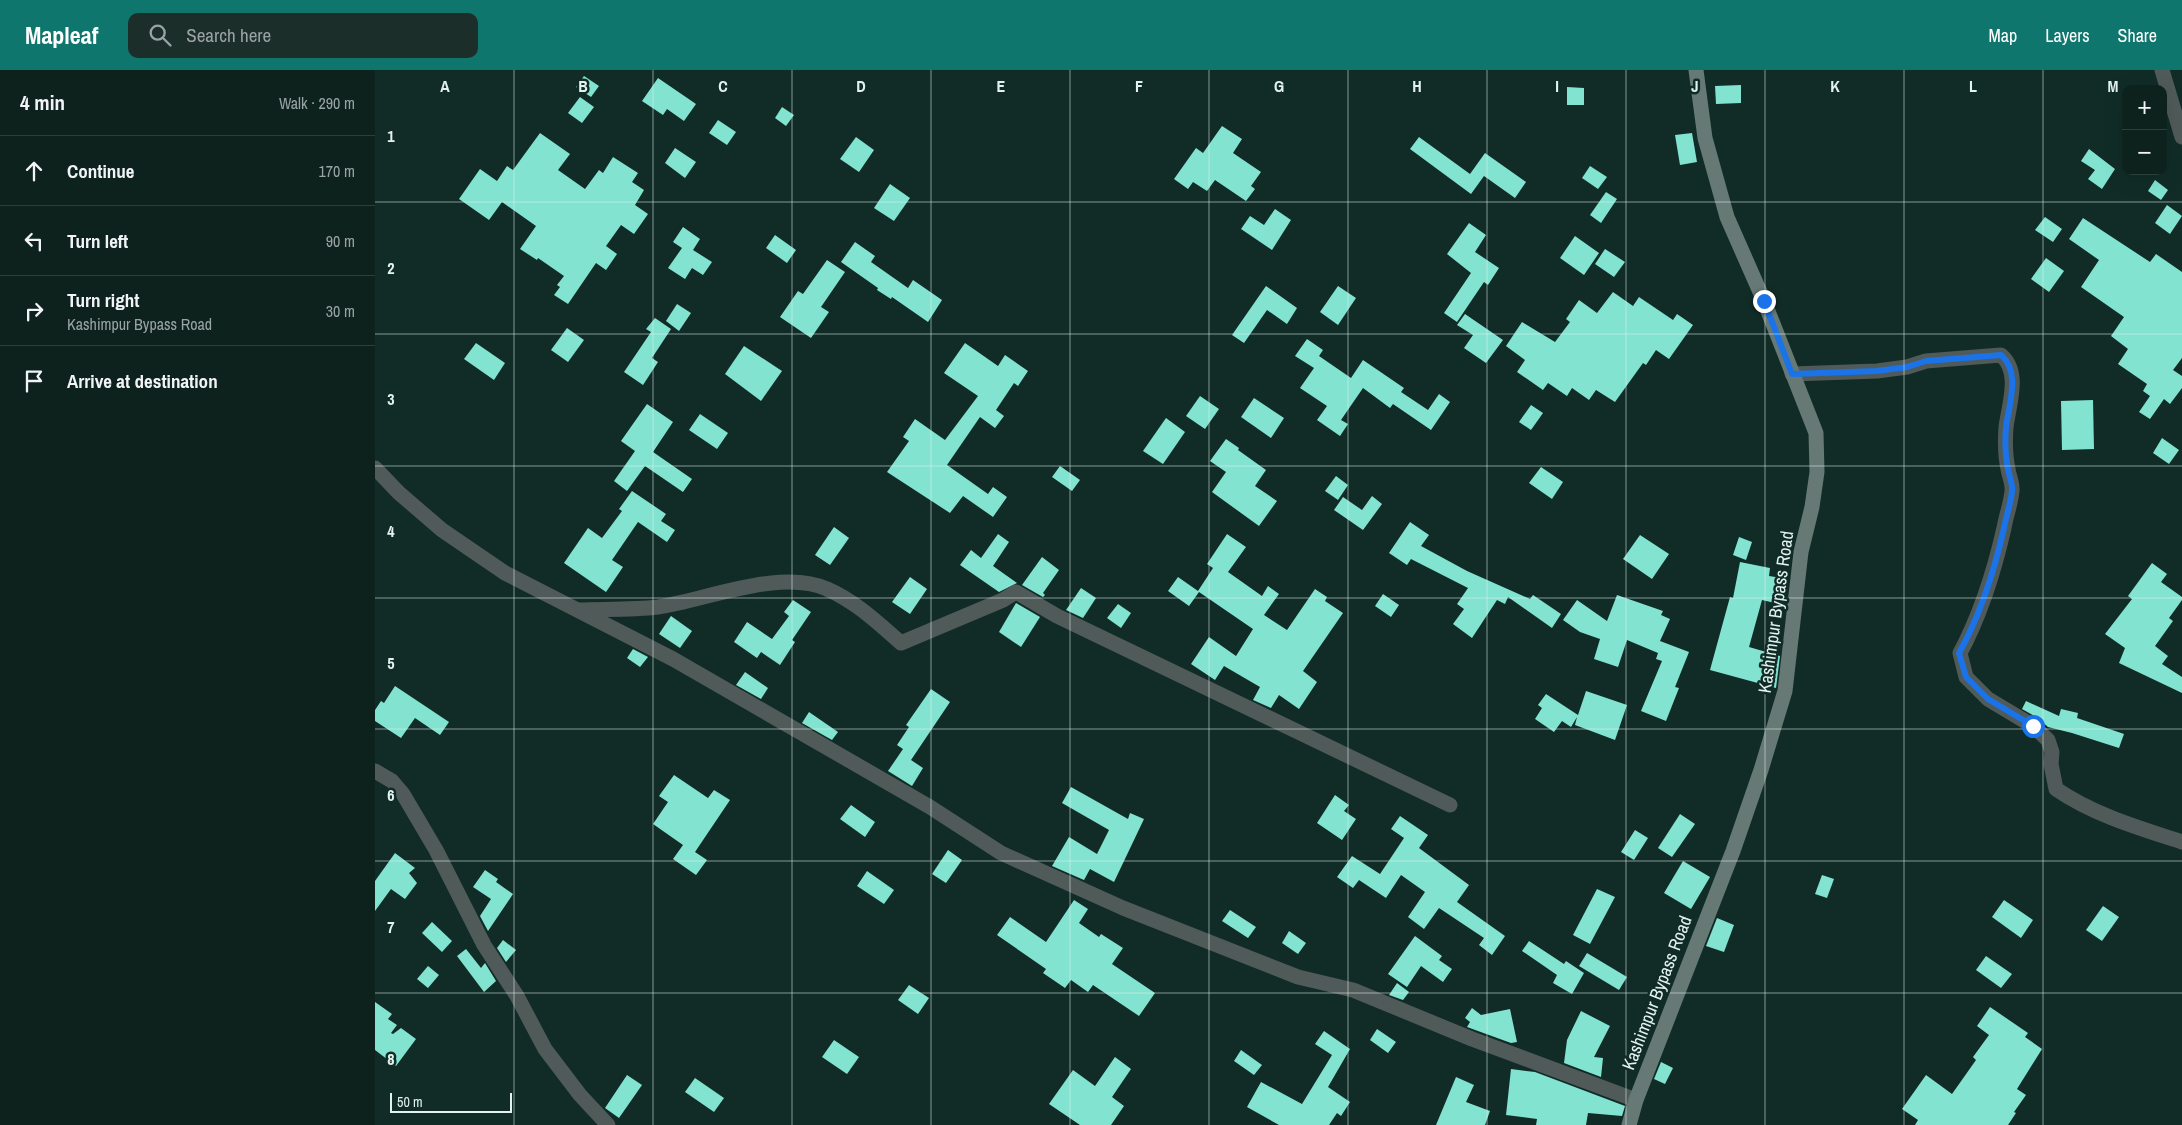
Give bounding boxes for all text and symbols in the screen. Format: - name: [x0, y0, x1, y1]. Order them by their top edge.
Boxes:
- search box: [128, 13, 478, 58]
- text: Mapleaf: [25, 19, 98, 51]
- icon: search: [146, 21, 174, 49]
- text: Search here: [186, 22, 271, 48]
- text: Map: [1989, 23, 2017, 48]
- text: Layers: [2045, 23, 2090, 48]
- text: Share: [2118, 23, 2157, 48]
- text: A: [440, 75, 450, 97]
- text: B: [578, 75, 588, 97]
- text: C: [718, 75, 728, 97]
- text: D: [856, 75, 866, 97]
- text: E: [997, 75, 1006, 97]
- text: F: [1135, 75, 1143, 97]
- text: G: [1274, 75, 1284, 97]
- text: H: [1412, 75, 1422, 97]
- text: I: [1555, 75, 1559, 97]
- text: J: [1691, 75, 1699, 97]
- text: K: [1830, 75, 1840, 97]
- text: L: [1969, 75, 1977, 97]
- text: M: [2108, 75, 2119, 97]
- map controls: [2122, 85, 2167, 175]
- button: +: [2122, 85, 2167, 130]
- text: 4 min: [20, 88, 65, 117]
- text: Walk · 290 m: [279, 92, 355, 114]
- text: 1: [387, 125, 395, 147]
- button: −: [2122, 130, 2167, 175]
- icon: ahead: [20, 157, 48, 185]
- text: Continue: [67, 158, 135, 184]
- text: 170 m: [319, 160, 355, 182]
- icon: left: [20, 227, 48, 255]
- text: Turn left: [67, 228, 128, 254]
- text: 90 m: [326, 230, 355, 252]
- text: 2: [387, 257, 395, 279]
- text: Turn right: [67, 287, 139, 313]
- route end: [1753, 290, 1776, 313]
- icon: right: [20, 297, 48, 325]
- text: 30 m: [326, 300, 355, 322]
- text: Kashimpur Bypass Road: [67, 313, 212, 335]
- icon: arrive: [20, 367, 48, 395]
- text: Arrive at destination: [67, 368, 218, 394]
- text: 3: [387, 388, 395, 410]
- text: 4: [387, 520, 395, 542]
- street label: Kashimpur Bypass Road: [1752, 529, 1799, 695]
- text: 5: [387, 652, 395, 674]
- route start: [2022, 715, 2045, 738]
- text: 6: [387, 784, 395, 806]
- street label: Kashimpur Bypass Road: [1616, 912, 1697, 1074]
- text: 7: [387, 916, 395, 938]
- text: 8: [387, 1048, 395, 1070]
- scale bar: [390, 1090, 513, 1113]
- text: 50 m: [397, 1093, 423, 1111]

